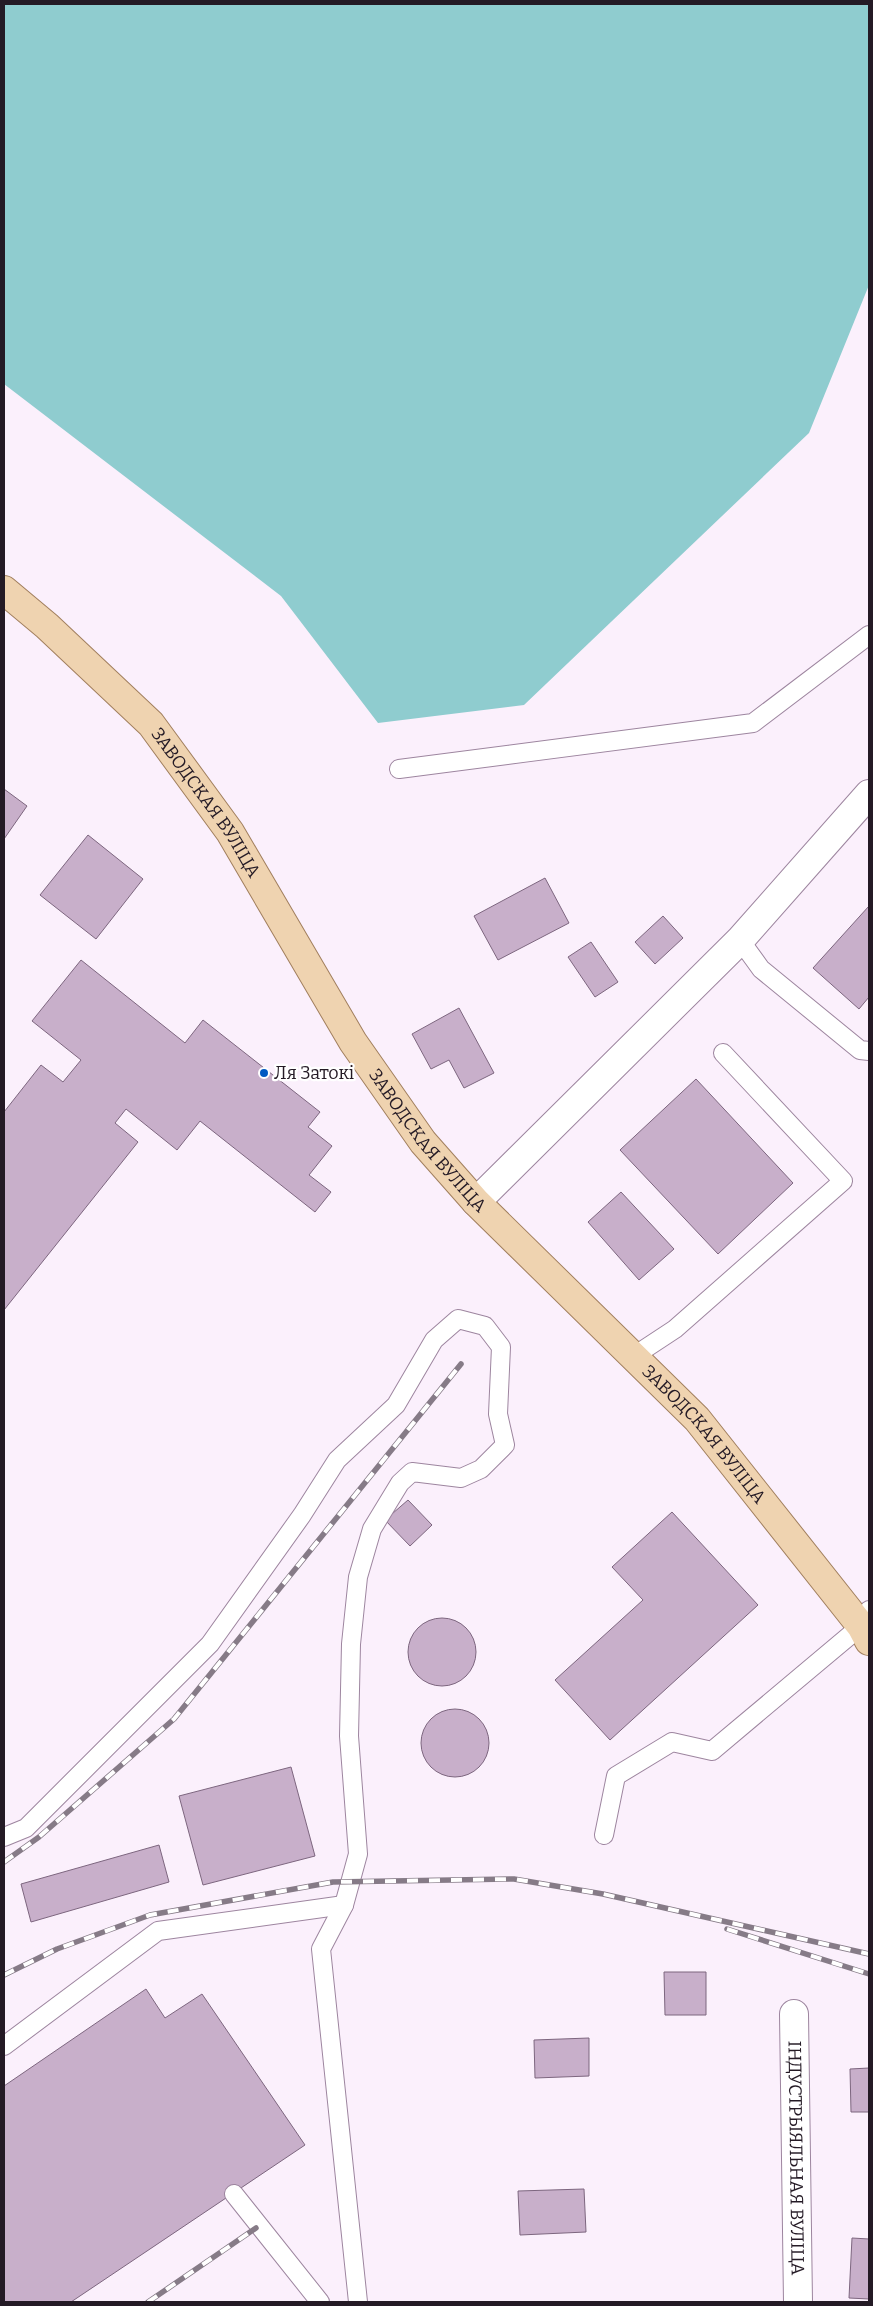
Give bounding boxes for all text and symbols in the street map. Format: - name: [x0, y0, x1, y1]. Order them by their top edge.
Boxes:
- street label: ЗАВОДСКАЯ ВУЛІЦА: [147, 723, 265, 882]
- place label: Ля Затокі: [274, 1062, 354, 1084]
- street label: ЗАВОДСКАЯ ВУЛІЦА: [364, 1065, 491, 1217]
- marker: Ля Затокі: [258, 1067, 270, 1079]
- street label: ЗАВОДСКАЯ ВУЛІЦА: [637, 1360, 771, 1508]
- street label: ІНДУСТРЫЯЛЬНАЯ ВУЛІЦА: [783, 2041, 809, 2276]

